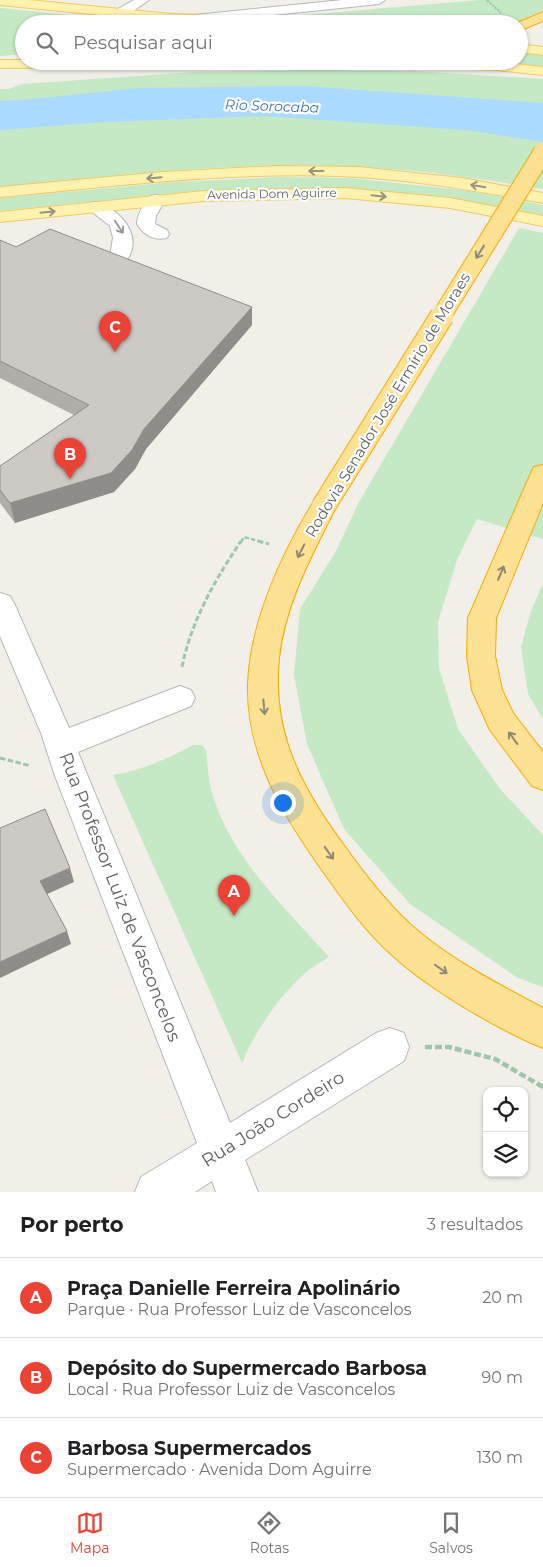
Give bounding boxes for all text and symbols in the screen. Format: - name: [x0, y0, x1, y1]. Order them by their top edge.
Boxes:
- search box: [15, 15, 528, 70]
- icon: search: [33, 29, 61, 57]
- text: Pesquisar aqui: [73, 31, 213, 54]
- water label: Rio Sorocaba: [225, 95, 319, 117]
- one-way arrow: [309, 167, 325, 176]
- one-way arrow: [146, 173, 162, 183]
- one-way arrow: [470, 181, 486, 191]
- street label: Avenida Dom Aguirre: [207, 185, 337, 202]
- one-way arrow: [371, 191, 387, 201]
- one-way arrow: [39, 207, 55, 217]
- one-way arrow: [113, 220, 124, 234]
- one-way arrow: [474, 245, 484, 259]
- street label: Rodovia Senador José Ermírio de Moraes: [301, 269, 474, 540]
- pin: C: [99, 311, 131, 352]
- pin: B: [54, 438, 86, 479]
- one-way arrow: [296, 543, 305, 558]
- one-way arrow: [497, 566, 507, 581]
- one-way arrow: [259, 698, 268, 714]
- one-way arrow: [508, 731, 518, 745]
- street label: Rua Professor Luiz de Vasconcelos: [55, 749, 186, 1045]
- your location: [270, 790, 296, 816]
- one-way arrow: [324, 845, 334, 859]
- pin: A: [218, 875, 250, 916]
- one-way arrow: [433, 964, 447, 974]
- street label: Rua João Cordeiro: [198, 1066, 348, 1172]
- map controls: [483, 1087, 528, 1177]
- button: locate: [483, 1087, 528, 1132]
- button: layers: [483, 1132, 528, 1177]
- text: Por perto: [20, 1212, 124, 1237]
- text: 3 resultados: [427, 1215, 523, 1234]
- text: Praça Danielle Ferreira Apolinário: [67, 1277, 400, 1300]
- text: A: [30, 1288, 42, 1307]
- text: 20 m: [482, 1288, 523, 1307]
- text: Parque · Rua Professor Luiz de Vasconcelos: [67, 1300, 411, 1319]
- text: Depósito do Supermercado Barbosa: [67, 1357, 427, 1380]
- text: B: [30, 1368, 42, 1387]
- text: 90 m: [481, 1368, 523, 1387]
- text: Local · Rua Professor Luiz de Vasconcelos: [67, 1380, 395, 1399]
- text: Barbosa Supermercados: [67, 1437, 311, 1460]
- text: C: [30, 1448, 42, 1467]
- text: 130 m: [476, 1448, 523, 1467]
- text: Supermercado · Avenida Dom Aguirre: [67, 1460, 372, 1479]
- tab: Mapa: [70, 1509, 109, 1557]
- tab: Rotas: [250, 1509, 289, 1557]
- tab: Salvos: [429, 1509, 473, 1557]

